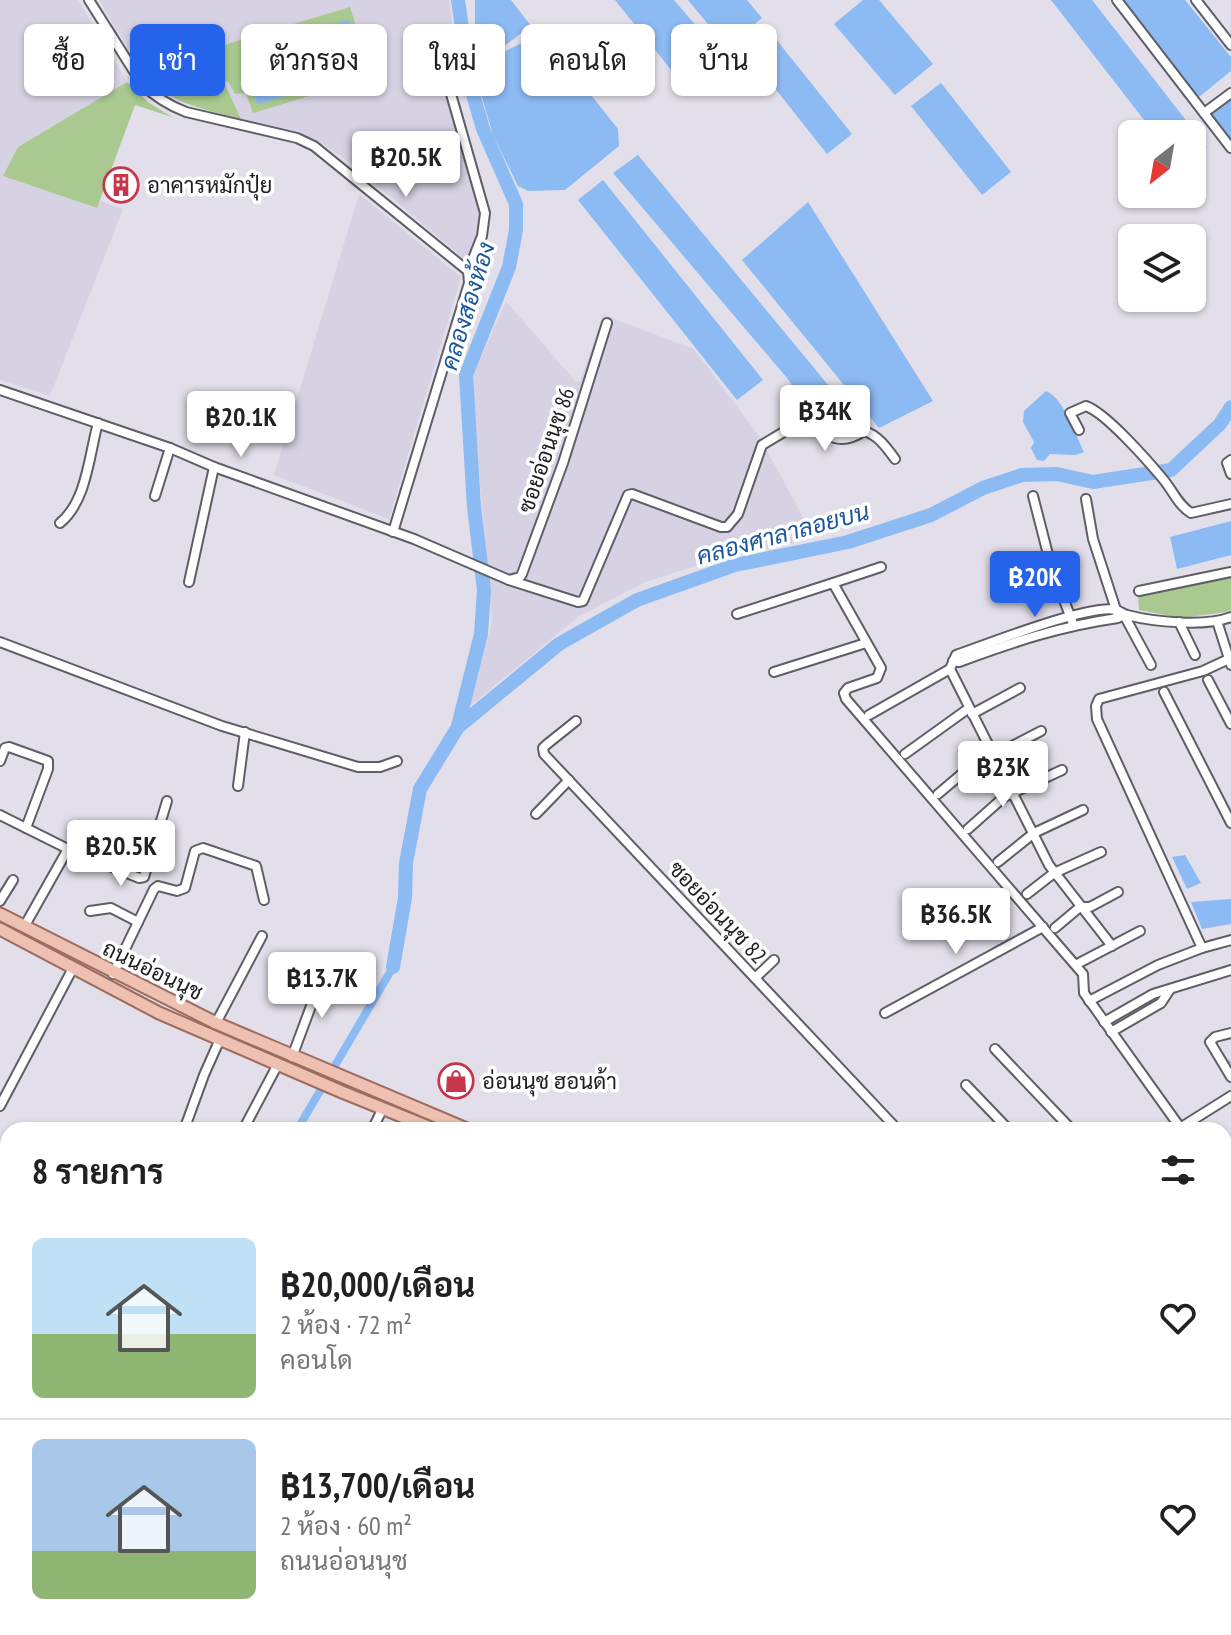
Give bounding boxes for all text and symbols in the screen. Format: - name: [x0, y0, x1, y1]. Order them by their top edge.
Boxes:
- chip: ซื้อ: [24, 24, 114, 96]
- chip: เช่า: [130, 24, 225, 96]
- chip: ตัวกรอง: [241, 24, 387, 96]
- chip: ใหม่: [403, 24, 505, 96]
- chip: คอนโด: [521, 24, 655, 96]
- chip: บ้าน: [671, 24, 777, 96]
- north arrow: [1118, 120, 1206, 208]
- map controls: [1118, 120, 1206, 312]
- pin: ฿20.5K: [341, 131, 471, 199]
- text: ฿20.5K: [370, 140, 442, 173]
- building icon: อาคารหมักปุ๋ย: [102, 166, 140, 204]
- place label: อาคารหมักปุ๋ย: [147, 171, 272, 201]
- button: layers: [1118, 224, 1206, 312]
- water label: คลองสองห้อง: [433, 238, 502, 374]
- street label: ซอยอ่อนนุช 86: [511, 384, 582, 517]
- pin: ฿34K: [778, 385, 872, 453]
- pin: ฿20.1K: [176, 391, 306, 459]
- text: ฿34K: [798, 394, 852, 427]
- text: ฿20.1K: [205, 400, 277, 433]
- water label: คลองศาลาลอยบน: [693, 496, 873, 571]
- pin: ฿20K: [988, 551, 1082, 619]
- text: ฿20K: [1008, 560, 1062, 593]
- pin: ฿23K: [956, 741, 1050, 809]
- text: ฿23K: [976, 750, 1030, 783]
- pin: ฿20.5K: [56, 820, 186, 888]
- text: ฿20.5K: [85, 829, 157, 862]
- street label: ซอยอ่อนนุช 82: [662, 855, 773, 971]
- pin: ฿36.5K: [891, 888, 1021, 956]
- text: ฿36.5K: [920, 897, 992, 930]
- street label: ถนนอ่อนนุช: [97, 934, 208, 1008]
- pin: ฿13.7K: [257, 952, 387, 1020]
- text: ฿13.7K: [286, 961, 358, 994]
- shop icon: อ่อนนุช ฮอนด้า: [437, 1062, 475, 1100]
- place label: อ่อนนุช ฮอนด้า: [482, 1067, 617, 1097]
- icon: filters: [1156, 1148, 1200, 1192]
- text: 8 รายการ: [32, 1149, 164, 1193]
- text: ฿20,000/เดือน: [280, 1262, 475, 1306]
- icon: home: [96, 1270, 192, 1366]
- icon: heart: [1156, 1296, 1200, 1340]
- text: 2 ห้อง · 72 m²: [280, 1308, 412, 1341]
- text: คอนโด: [280, 1343, 353, 1376]
- text: ฿13,700/เดือน: [280, 1463, 475, 1507]
- icon: home: [96, 1471, 192, 1567]
- icon: heart: [1156, 1497, 1200, 1541]
- text: 2 ห้อง · 60 m²: [280, 1509, 412, 1542]
- text: ถนนอ่อนนุช: [280, 1544, 408, 1577]

